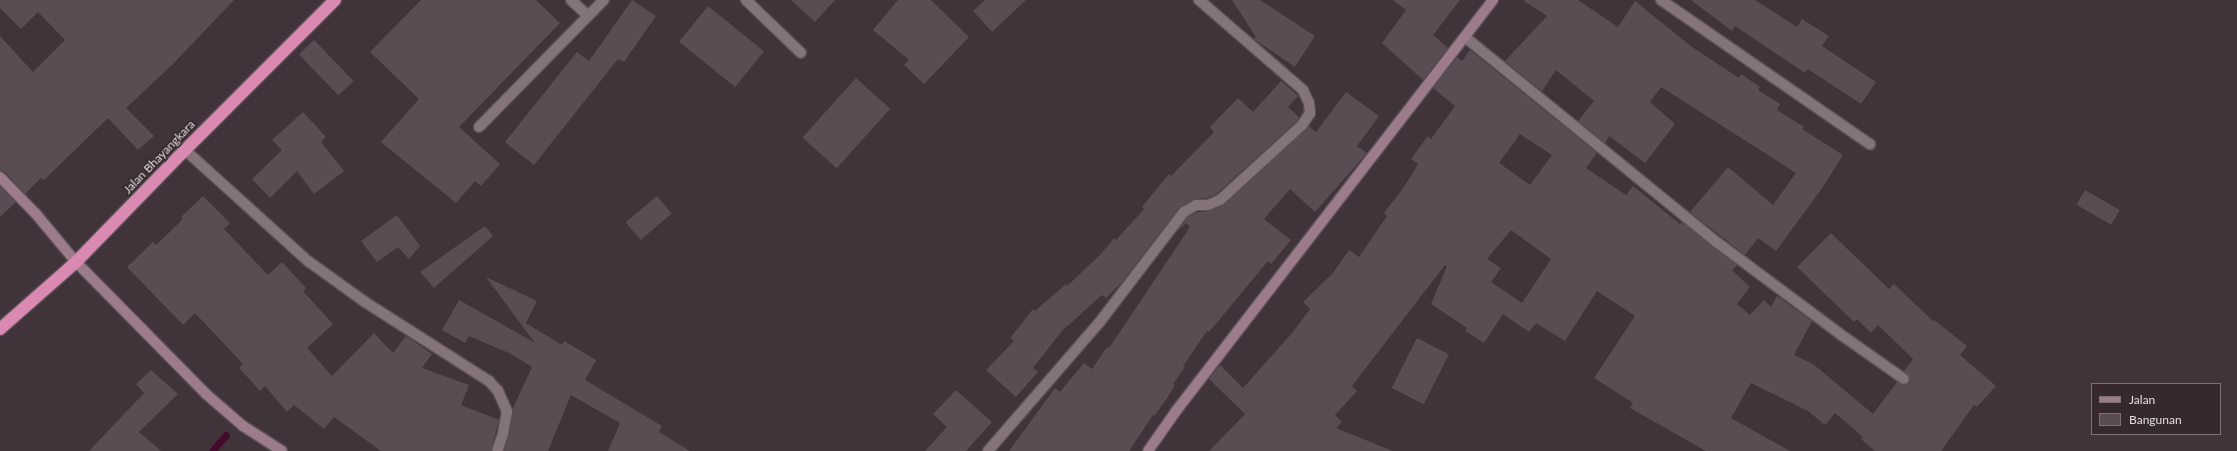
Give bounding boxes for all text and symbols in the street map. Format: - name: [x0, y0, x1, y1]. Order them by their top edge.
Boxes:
- street label: Jalan Bhayangkara: [120, 117, 198, 197]
- legend: [2091, 383, 2221, 435]
- text: Jalan: [2129, 392, 2155, 407]
- text: Bangunan: [2129, 412, 2182, 427]

